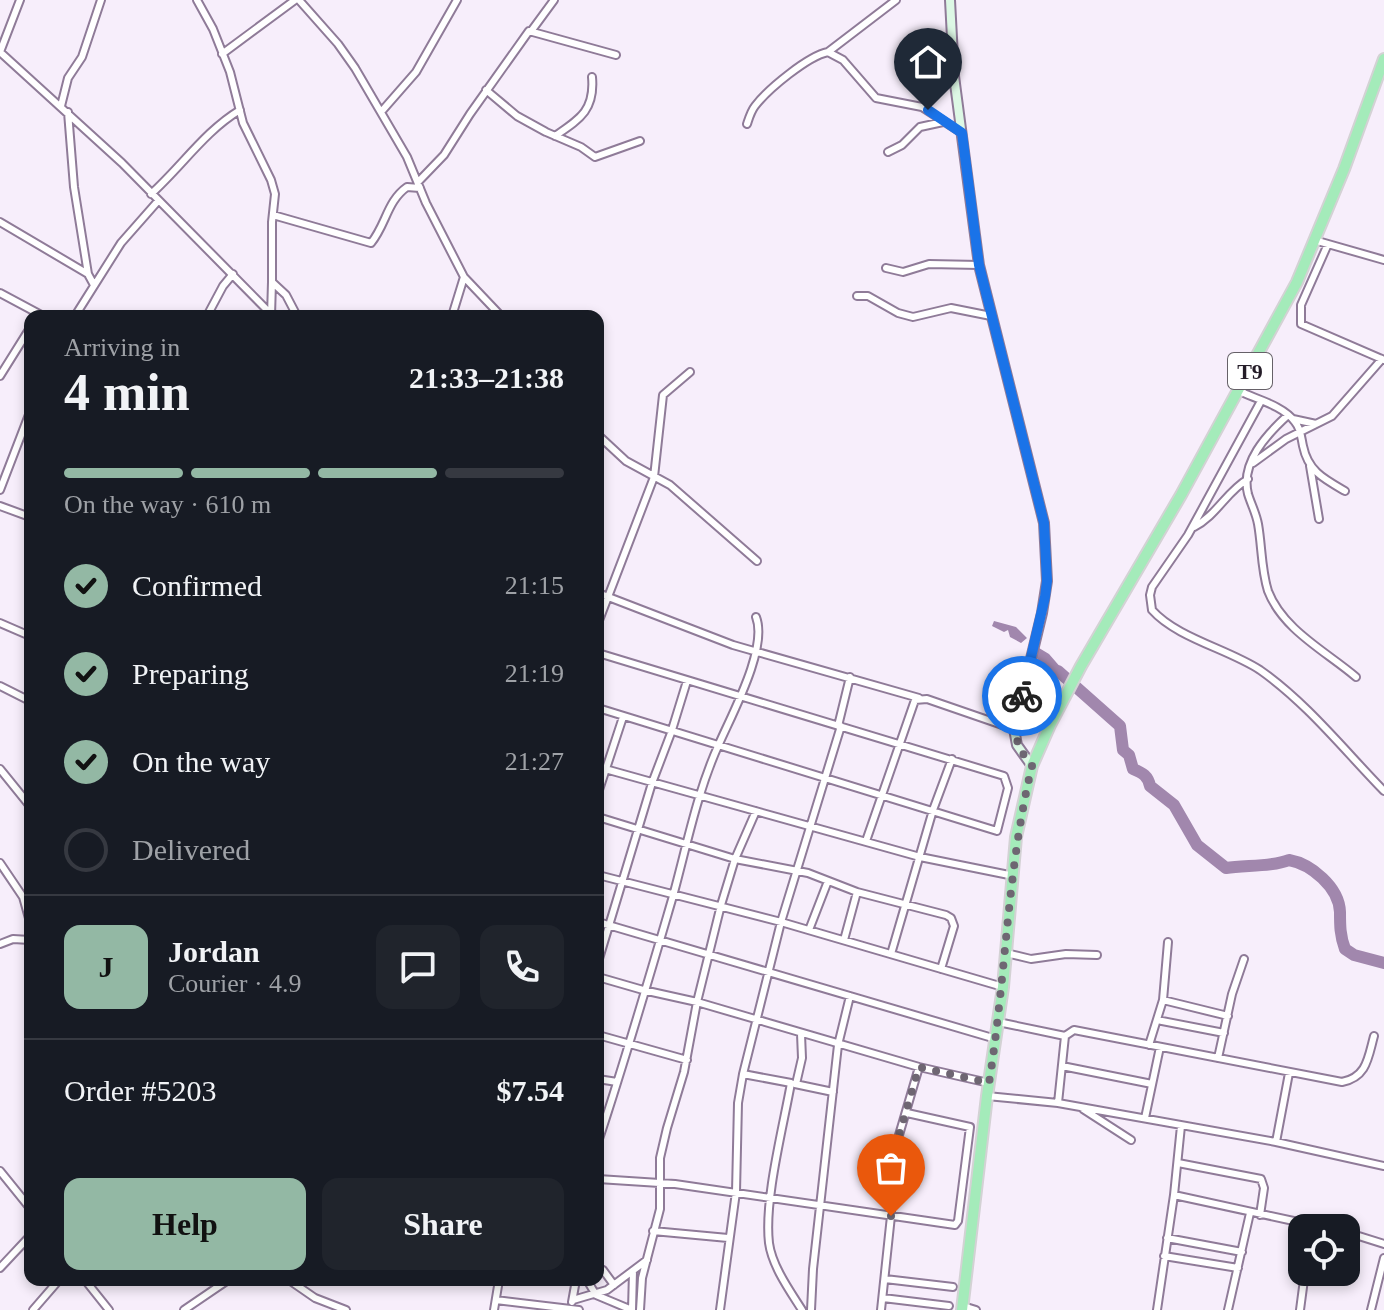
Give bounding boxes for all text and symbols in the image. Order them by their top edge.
pin [894,28,962,110]
icon: home [906,40,950,84]
text: Arriving in [64,333,180,362]
road number: T9 [1228,353,1272,389]
text: 21:33–21:38 [409,361,564,394]
text: 4 min [64,364,190,421]
text: On the way · 610 m [64,490,271,519]
icon: check [64,564,108,608]
text: Confirmed [132,569,262,602]
text: 21:15 [505,571,564,600]
icon: check [64,652,108,696]
courier [982,656,1062,736]
text: Preparing [132,657,249,690]
text: 21:19 [505,659,564,688]
icon: bike [1000,674,1044,718]
icon: check [64,740,108,784]
text: On the way [132,745,270,778]
text: 21:27 [505,747,564,776]
text: Delivered [132,833,250,866]
button: chat [376,925,460,1009]
button: phone [480,925,564,1009]
text: Jordan [168,935,260,968]
text: J [99,950,114,983]
text: Courier · 4.9 [168,969,302,998]
text: Order #5203 [64,1074,216,1107]
text: $7.54 [497,1074,564,1107]
pin [857,1134,925,1216]
icon: bag [869,1146,913,1190]
button: Help [64,1178,306,1270]
button: Share [322,1178,564,1270]
map controls [1288,1214,1360,1286]
button: locate [1288,1214,1360,1286]

